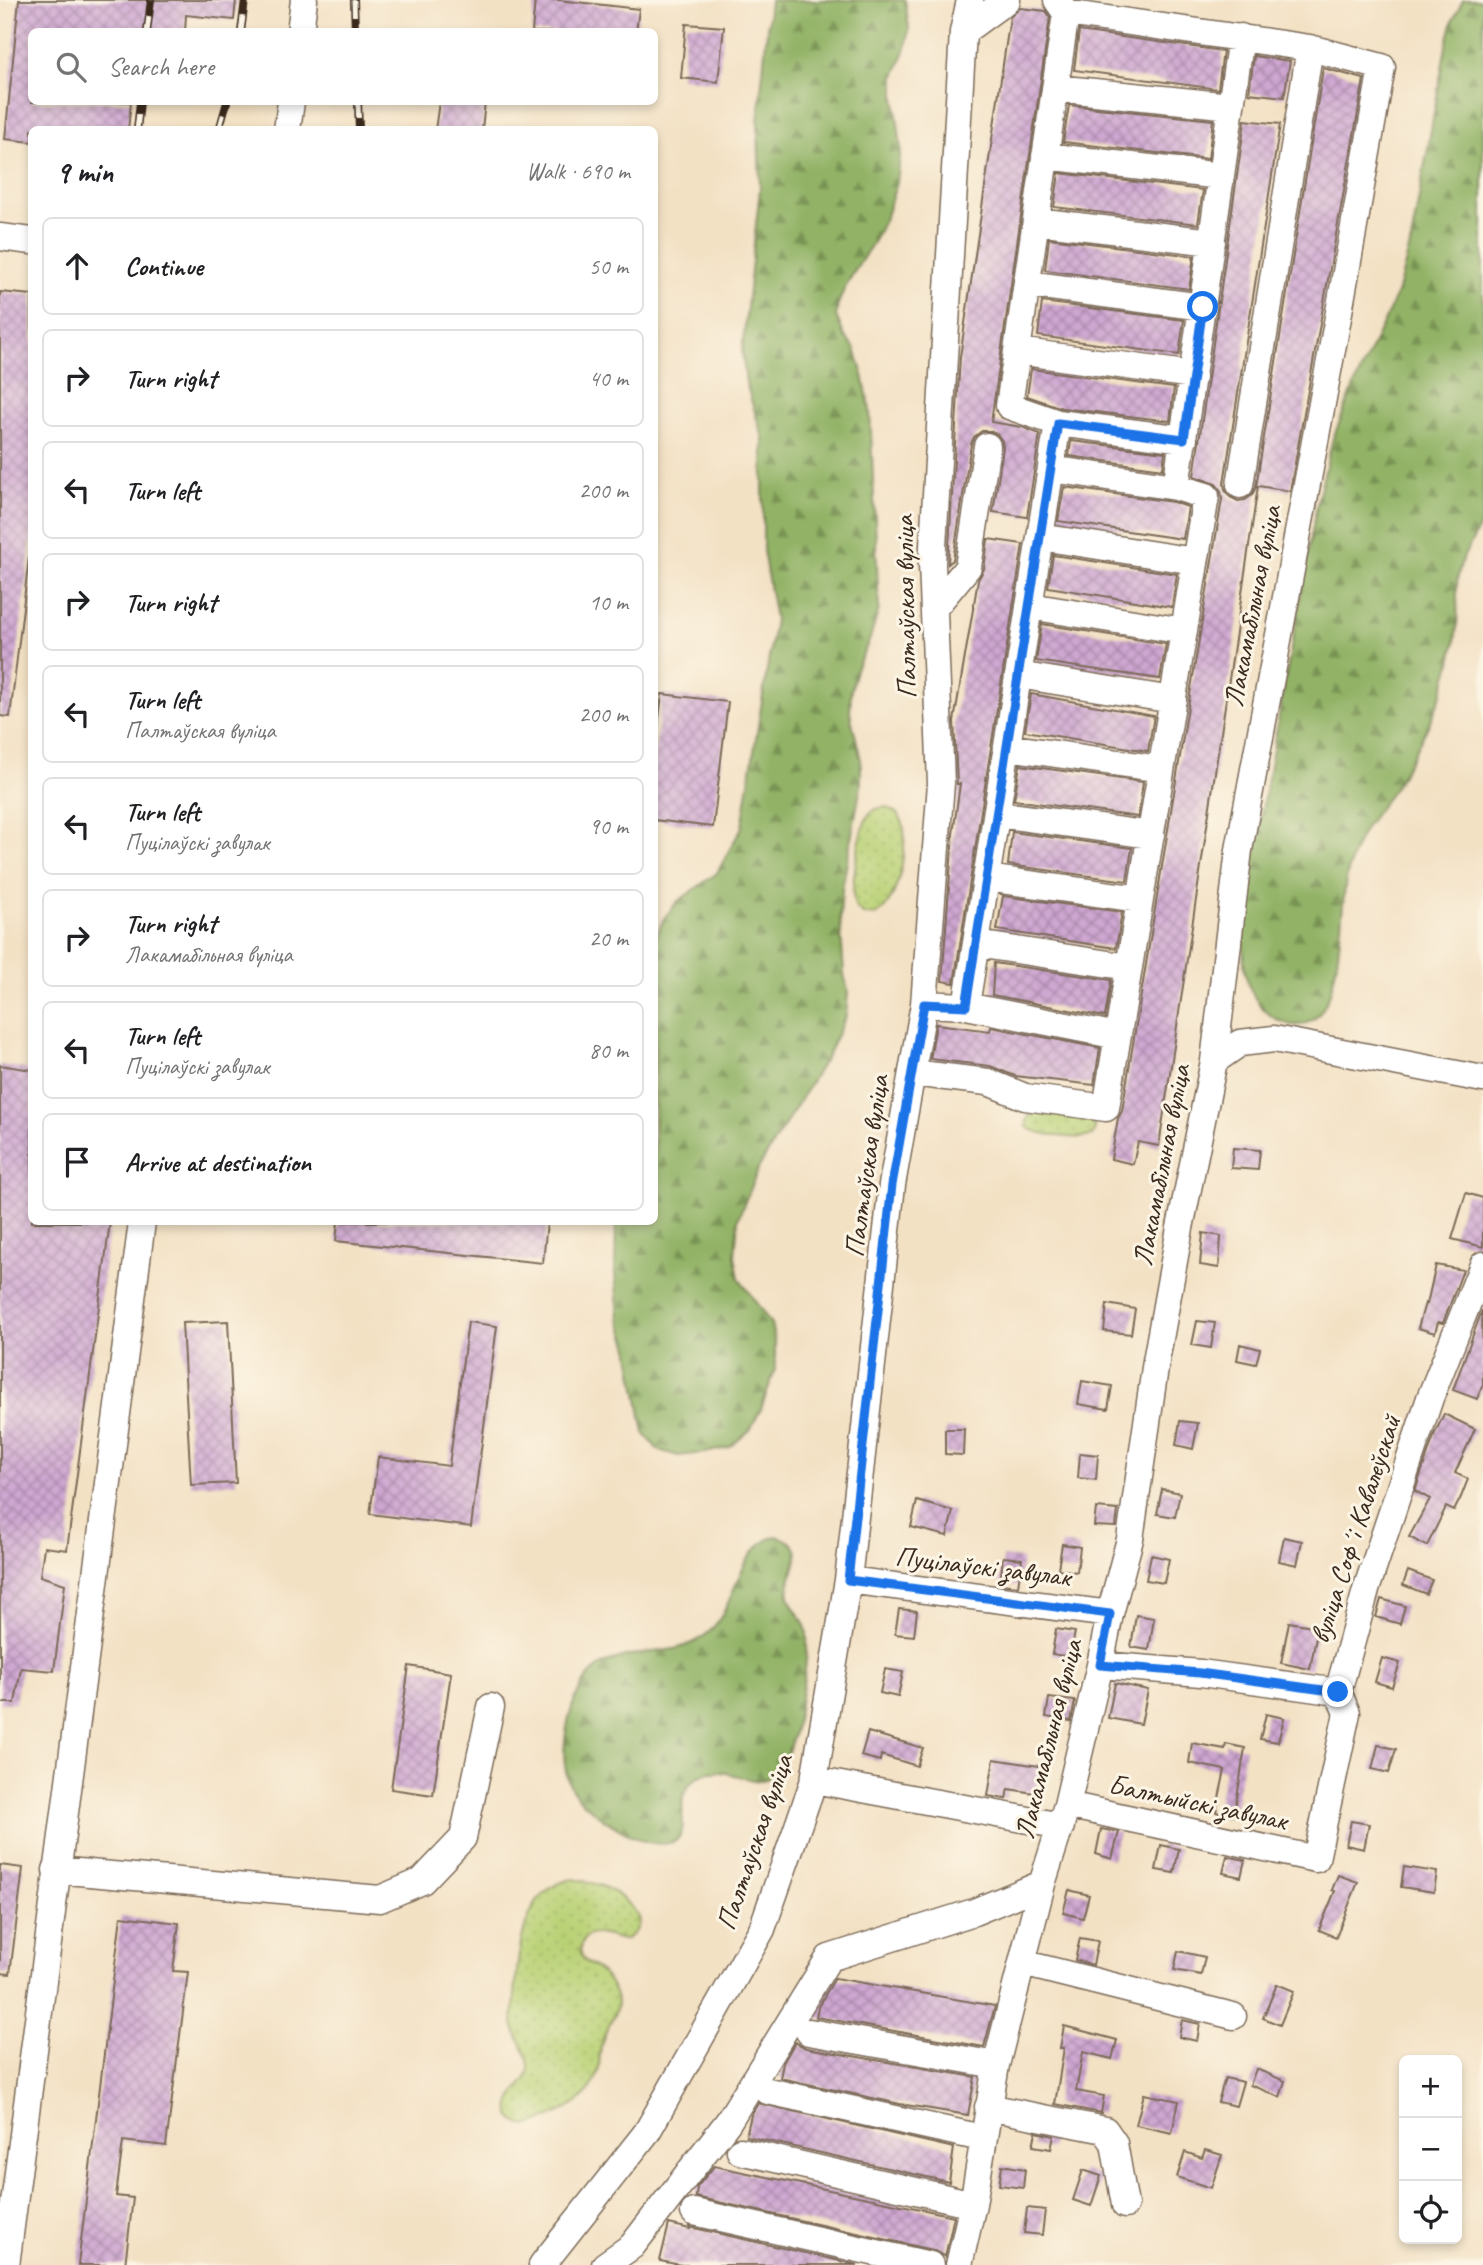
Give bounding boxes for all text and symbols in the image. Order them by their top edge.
search box [28,28,658,105]
icon: search [52,48,90,86]
text: Search here [108,50,214,83]
text: 9 min [56,153,113,191]
text: Walk · 690 m [526,157,630,186]
icon: ahead [58,247,96,285]
text: Continue [125,250,203,283]
text: 50 m [589,252,628,281]
route start [1187,291,1218,322]
icon: right [58,359,96,397]
text: Turn right [125,362,216,395]
text: 40 m [589,364,628,393]
icon: left [58,471,96,509]
text: Turn left [125,474,200,507]
text: 200 m [579,476,628,505]
street label: Лакамабільная вуліца [1215,501,1289,710]
street label: Палтаўская вуліца [886,513,924,699]
icon: right [58,583,96,621]
text: Turn right [125,586,216,619]
text: 10 m [589,588,628,617]
text: Turn left [125,683,200,716]
icon: left [58,695,96,733]
text: 200 m [579,700,628,729]
text: Палтаўская вуліца [125,716,276,745]
text: Turn left [125,795,200,828]
icon: left [58,807,96,845]
text: 90 m [589,812,628,841]
text: Пуцілаўскі завулак [125,828,270,857]
text: Turn right [125,907,216,940]
icon: right [58,919,96,957]
text: 20 m [589,924,628,953]
text: Лакамабільная вуліца [125,940,293,969]
text: Turn left [125,1019,200,1052]
icon: left [58,1031,96,1069]
text: 80 m [589,1036,628,1065]
text: Пуцілаўскі завулак [125,1052,270,1081]
street label: Лакамабільная вуліца [1124,1060,1198,1269]
street label: Палтаўская вуліца [836,1071,896,1259]
icon: arrive [58,1143,96,1181]
text: Arrive at destination [125,1146,311,1179]
street label: вуліца Софʼі Кавалеўскай [1302,1409,1409,1648]
street label: Пуцілаўскі завулак [893,1538,1075,1595]
street label: Лакамабільная вуліца [1006,1634,1090,1842]
route end [1322,1676,1353,1707]
street label: Палтаўская вуліца [708,1748,801,1934]
street label: Балтыйскі завулак [1105,1766,1293,1839]
map controls [1399,2055,1462,2244]
button: + [1399,2055,1462,2118]
button: − [1399,2118,1462,2181]
button: locate [1399,2181,1462,2244]

